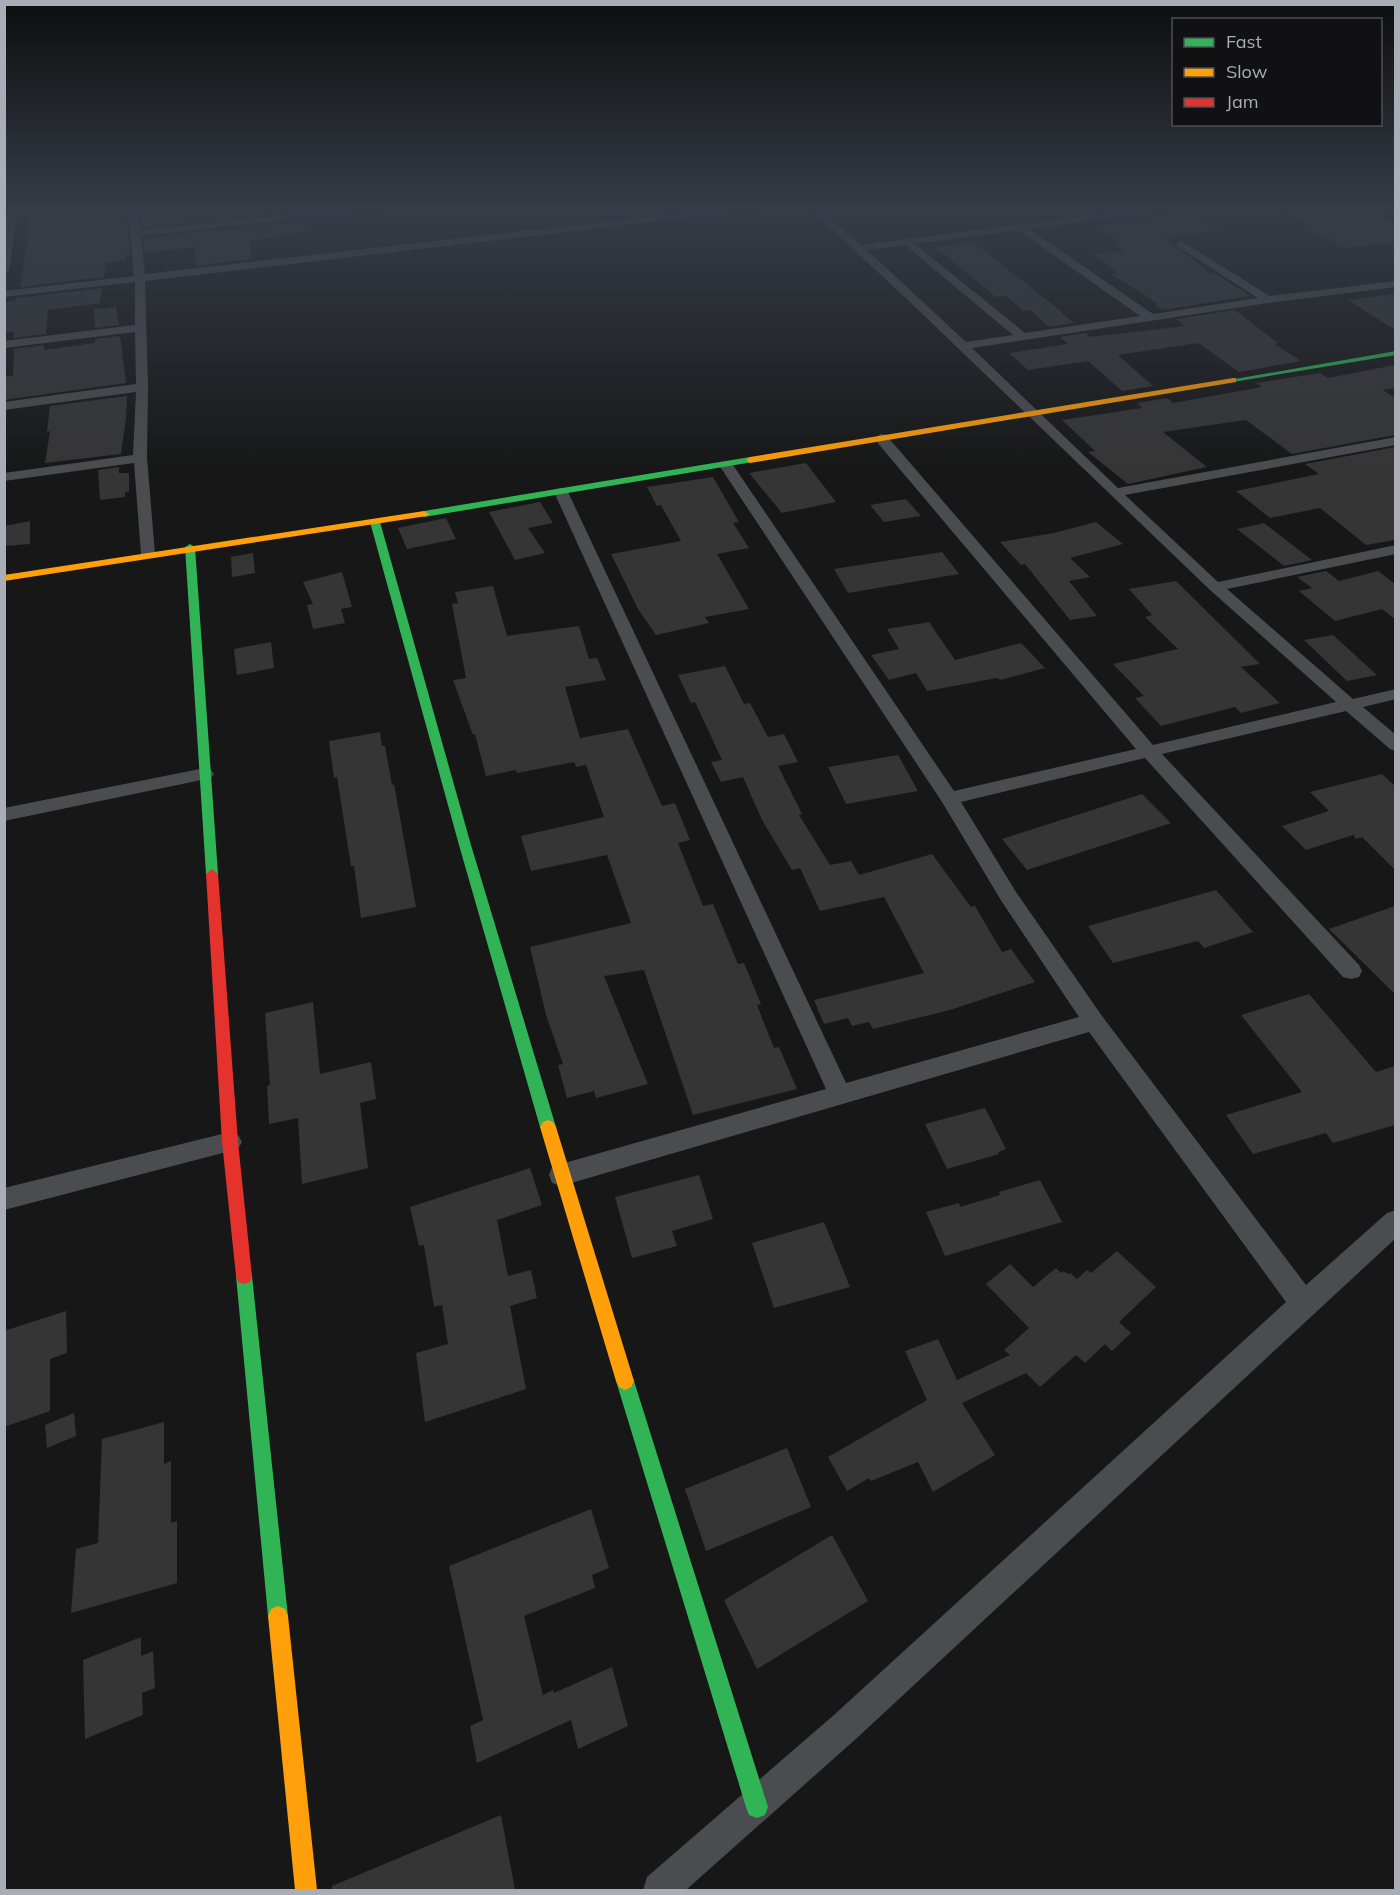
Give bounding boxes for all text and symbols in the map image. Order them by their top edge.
legend [1172,18,1382,126]
text: Fast [1226,30,1262,53]
text: Slow [1226,60,1268,83]
text: Jam [1226,90,1259,113]

